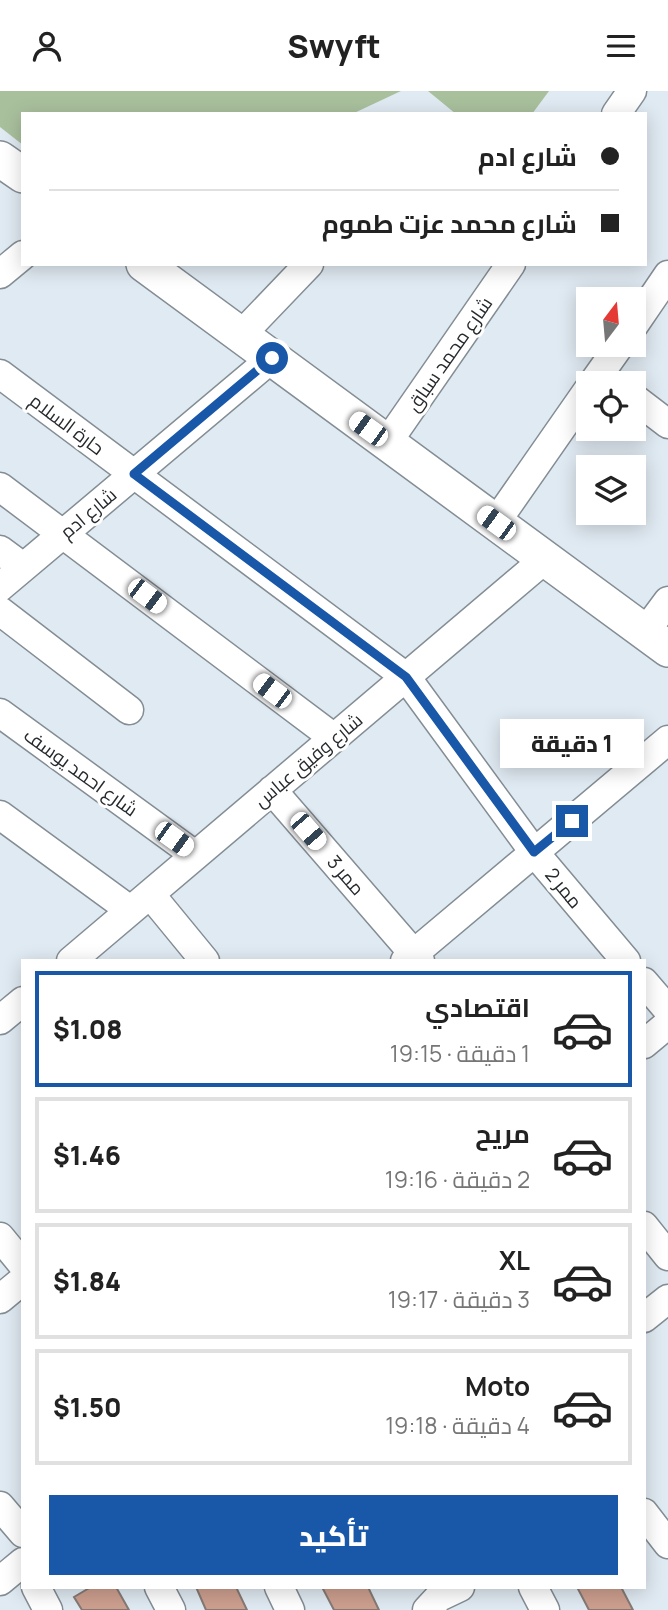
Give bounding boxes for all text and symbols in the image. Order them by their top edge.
text: Swyft [287,24,381,68]
icon: person [28,27,66,65]
icon: menu [602,27,640,65]
text: شارع ادم [478,138,577,174]
text: شارع محمد عزت طموم [322,205,577,241]
north arrow [576,287,646,357]
map controls [576,287,646,525]
street label: شارع محمد سباق [400,292,499,417]
route start [256,342,288,374]
button: locate [576,371,646,441]
street label: حارة السلام [24,387,110,461]
car [345,408,392,450]
button: layers [576,455,646,525]
street label: شارع ادم [54,482,123,545]
car [473,502,520,544]
car [124,575,171,617]
car [249,670,296,712]
street label: شارع وفيق عباس [248,707,368,814]
callout: 1 دقيقة [500,719,644,769]
street label: شارع احمد يوسف [18,722,143,823]
text: 1 دقيقة [531,727,613,759]
route end [556,805,588,837]
car [287,808,330,854]
car [151,818,198,860]
street label: ممر 3 [321,849,371,901]
street label: ممر 2 [539,862,589,914]
text: اقتصادي [425,989,530,1025]
icon: car [551,998,614,1061]
text: $1.08 [53,1011,122,1047]
text: 1 دقيقة · 19:15 [390,1037,530,1069]
text: مريح [475,1115,530,1151]
icon: car [551,1124,614,1187]
text: $1.46 [53,1137,121,1173]
text: 2 دقيقة · 19:16 [385,1163,530,1195]
text: XL [499,1242,530,1278]
icon: car [551,1250,614,1313]
text: $1.84 [53,1263,121,1299]
text: 3 دقيقة · 19:17 [388,1283,530,1315]
text: Moto [465,1368,530,1404]
icon: car [551,1376,614,1439]
text: $1.50 [53,1389,122,1425]
text: 4 دقيقة · 19:18 [385,1409,530,1441]
button: تأكيد [49,1495,618,1575]

